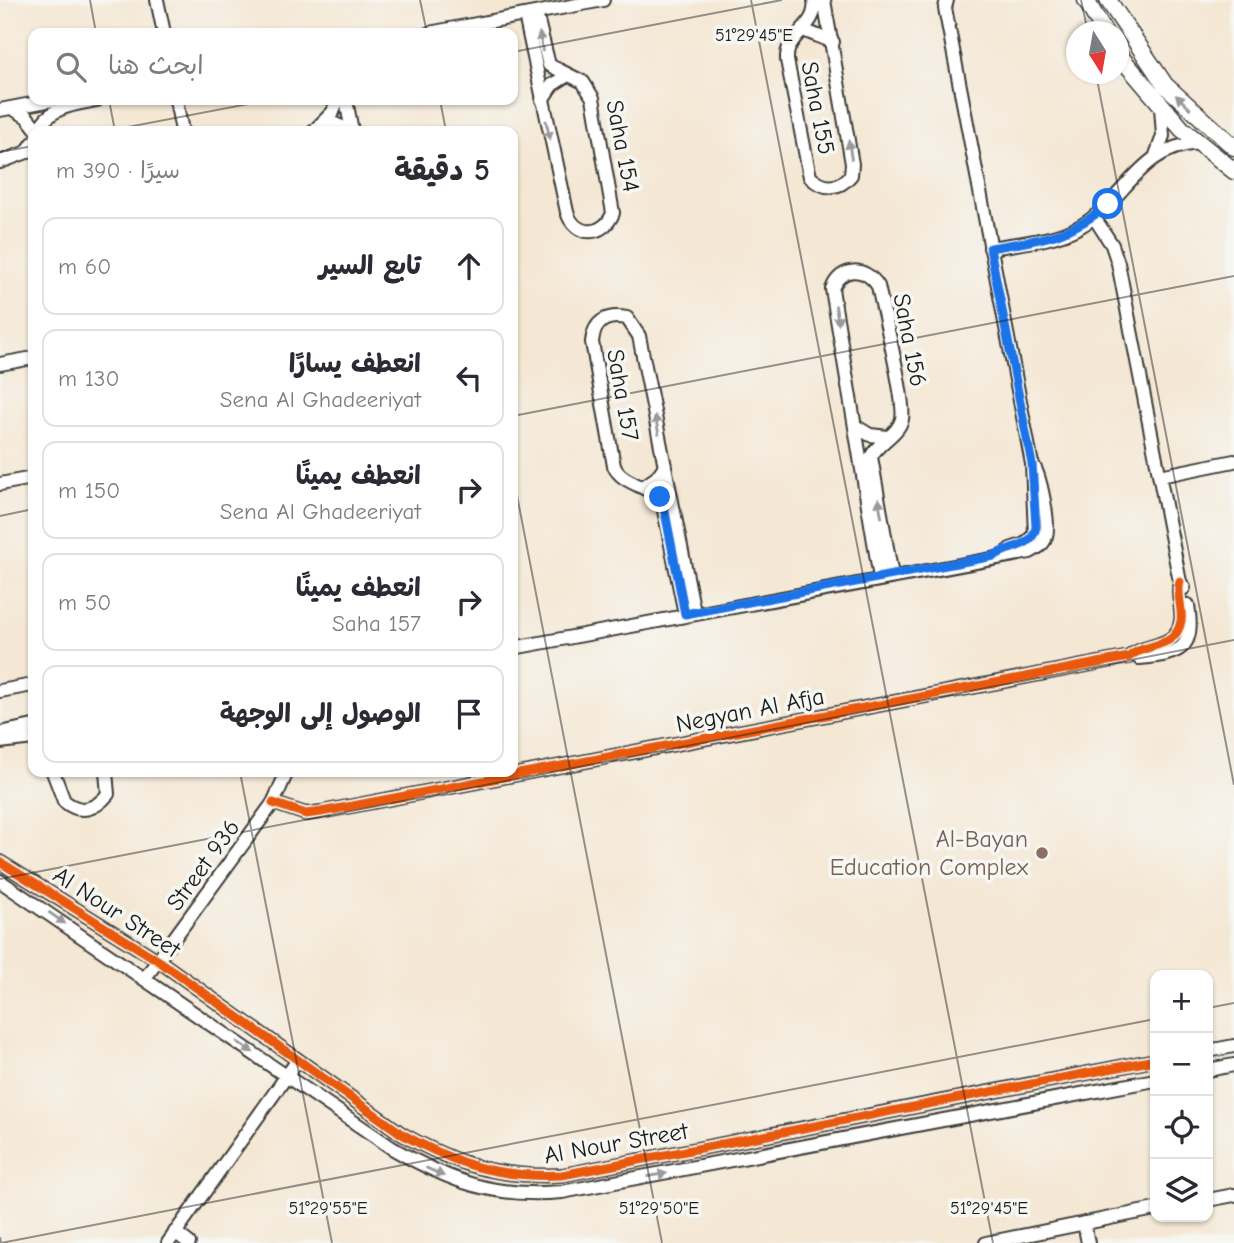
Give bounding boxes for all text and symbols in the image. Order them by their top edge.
north arrow [1066,21,1129,84]
text: 51°29'45"E [715,25,793,46]
search box [28,28,518,105]
one-way arrow [536,31,547,53]
icon: search [52,48,90,86]
text: ابحث هنا [108,51,204,81]
street label: Saha 155 [795,59,841,157]
one-way arrow [1174,93,1191,110]
street label: Saha 154 [600,98,646,194]
one-way arrow [543,119,554,141]
one-way arrow [844,139,855,161]
text: 5 دقيقة [394,153,490,188]
text: سيرًا · 390 m [56,157,180,184]
route start [1092,188,1123,219]
icon: ahead [450,247,488,285]
text: تابع السير [319,251,421,281]
text: 60 m [58,253,111,280]
street label: Saha 156 [887,291,933,389]
one-way arrow [832,304,843,326]
street label: Saha 157 [601,347,645,443]
text: انعطف يسارًا [289,349,421,379]
icon: left [450,359,488,397]
text: 130 m [58,365,119,392]
text: Sena Al Ghadeeriyat [220,386,421,413]
one-way arrow [651,414,662,436]
text: انعطف يمينًا [296,461,421,491]
icon: right [450,471,488,509]
text: 150 m [58,477,120,504]
route end [644,481,675,512]
one-way arrow [874,497,885,519]
text: Sena Al Ghadeeriyat [220,498,421,525]
text: انعطف يمينًا [296,573,421,603]
icon: right [450,583,488,621]
text: 50 m [58,589,111,616]
text: Saha 157 [332,610,421,637]
street label: Negyan Al Afja [673,682,827,738]
icon: arrive [450,695,488,733]
text: الوصول إلى الوجهة [220,699,421,729]
street label: Street 936 [161,814,245,916]
place label: Al-Bayan Education Complex [830,825,1029,881]
marker: Al-Bayan Education Complex [1034,845,1050,861]
street label: Al Nour Street [48,861,187,964]
one-way arrow [48,911,66,925]
map controls [1150,970,1213,1222]
button: + [1150,970,1213,1033]
button: − [1150,1033,1213,1096]
one-way arrow [236,1040,254,1054]
button: locate [1150,1096,1213,1159]
street label: Al Nour Street [542,1116,691,1169]
button: layers [1150,1159,1213,1222]
one-way arrow [425,1166,445,1178]
one-way arrow [646,1169,668,1180]
text: 51°29'55"E [288,1198,368,1219]
text: 51°29'50"E [619,1198,699,1219]
text: 51°29'45"E [950,1198,1028,1219]

